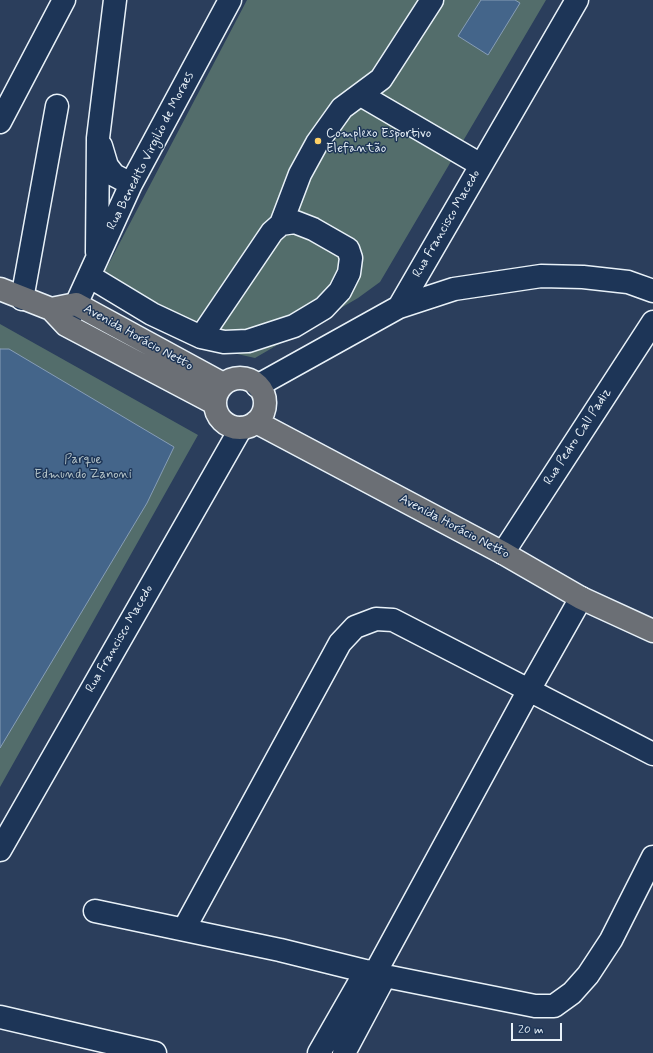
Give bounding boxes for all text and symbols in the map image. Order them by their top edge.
street label: Rua Benedito Virgilio de Moraes [104,69,198,233]
place label: Complexo Esportivo Elefantão [326,126,431,157]
marker: Complexo Esportivo Elefantão [313,136,323,146]
street label: Rua Francisco Macedo [410,167,484,281]
street label: Avenida Horácio Netto [81,301,195,375]
street label: Rua Pedro Call Padiz [541,386,615,488]
park label: Parque Edmundo Zanoni [34,452,132,483]
street label: Avenida Horácio Netto [396,491,512,563]
street label: Rua Francisco Macedo [83,582,157,696]
scale bar [513,1015,564,1041]
text: 20 m [518,1022,544,1038]

